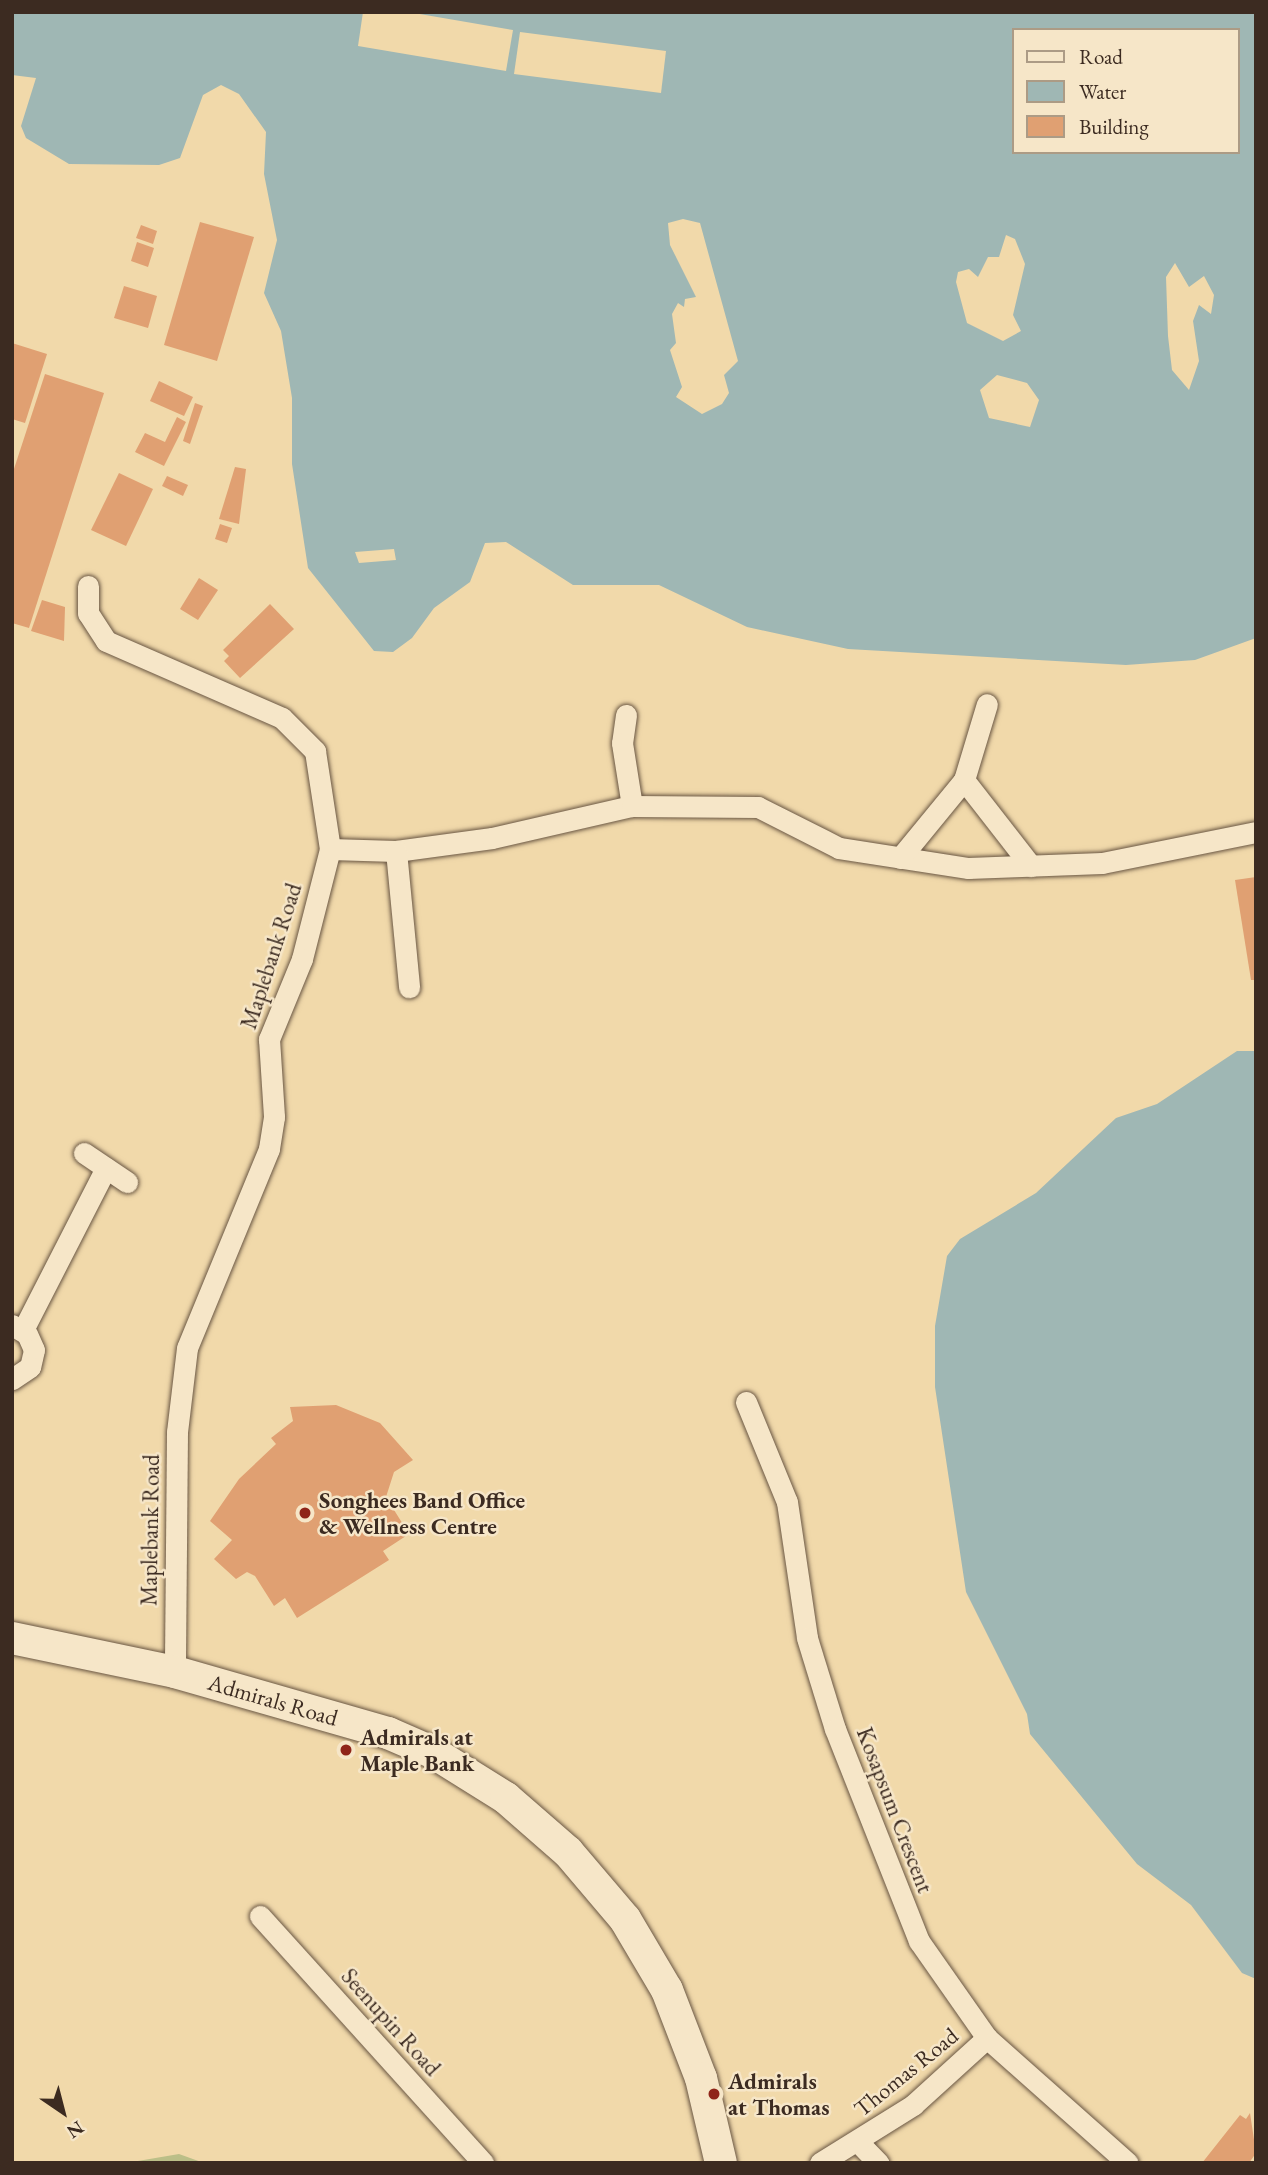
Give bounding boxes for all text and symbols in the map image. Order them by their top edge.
legend [1012,28,1240,154]
text: Road [1079,43,1123,70]
text: Water [1079,78,1126,105]
text: Building [1079,113,1149,140]
street label: Maplebank Road [234,880,308,1032]
street label: Maplebank Road [135,1454,165,1606]
place label: Songhees Band Office & Wellness Centre [319,1486,525,1540]
marker: Songhees Band Office & Wellness Centre [297,1505,313,1521]
street label: Admirals Road [205,1668,341,1732]
place label: Admirals at Maple Bank [360,1723,474,1777]
street label: Kosapsum Crescent [851,1723,939,1897]
marker: Admirals at Maple Bank [338,1742,354,1758]
street label: Seenupin Road [336,1963,446,2081]
street label: Thomas Road [848,2022,964,2122]
place label: Admirals at Thomas [728,2067,829,2121]
north arrow [28,2077,98,2147]
marker: Admirals at Thomas [706,2086,722,2102]
text: N [62,2115,89,2144]

